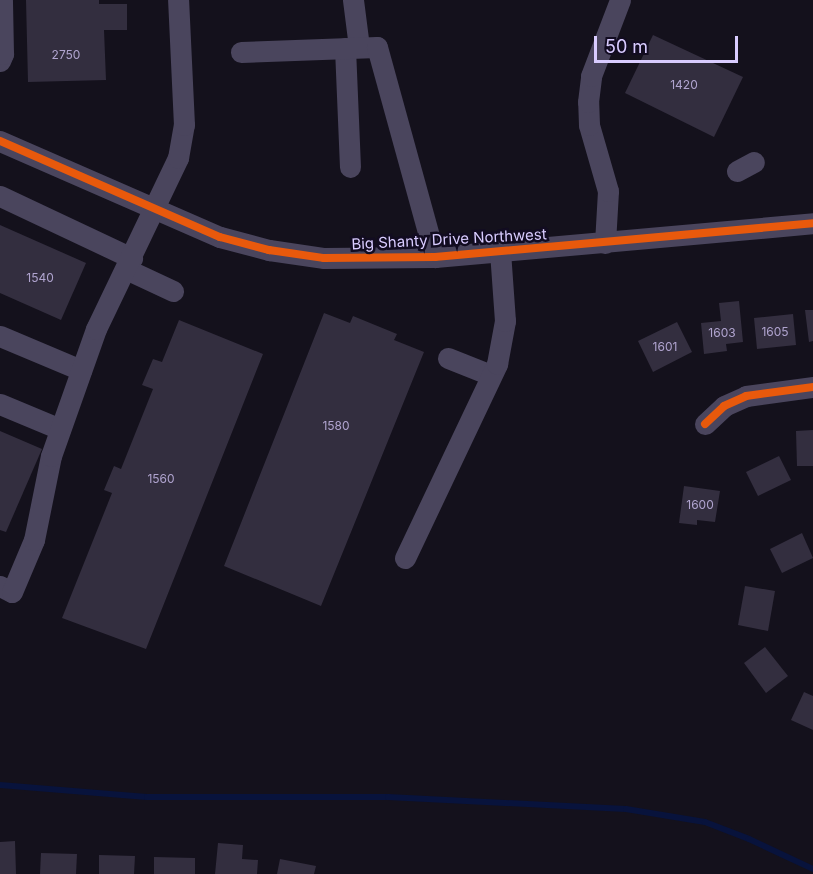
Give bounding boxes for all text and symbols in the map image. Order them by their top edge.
scale bar [597,24,741,62]
text: 50 m [605,36,648,57]
house number: 2750 [52,48,80,62]
house number: 1420 [670,78,698,92]
street label: Big Shanty Drive Northwest [351,225,547,253]
house number: 1540 [26,271,54,285]
house number: 1605 [761,325,789,339]
house number: 1603 [708,326,736,340]
house number: 1601 [653,340,677,354]
house number: 1580 [322,419,350,433]
house number: 1560 [147,472,175,486]
house number: 1600 [686,498,714,512]

